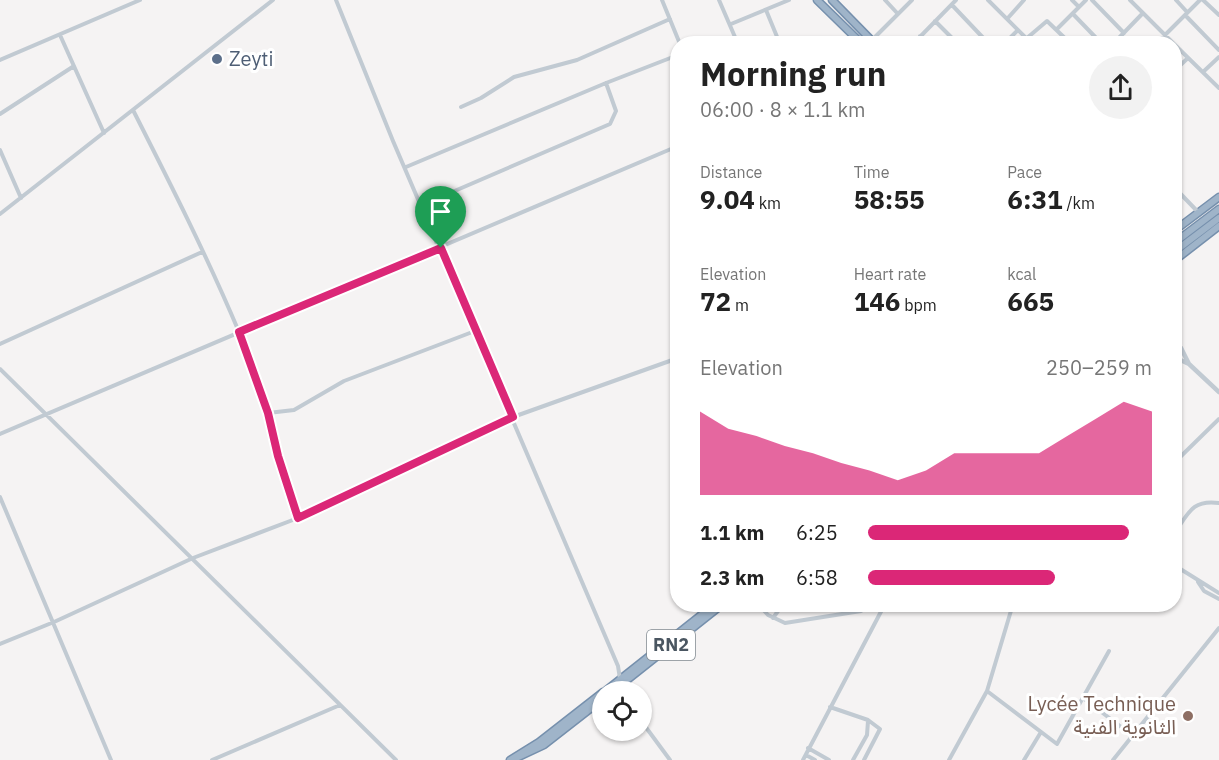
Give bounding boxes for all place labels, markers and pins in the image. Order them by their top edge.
place label: Zeyti [229,45,273,72]
marker: Zeyti [210,52,224,66]
pin [415,186,466,248]
place label: Lycée Technique الثانوية الفنية [1027,690,1176,740]
marker: Lycée Technique الثانوية الفنية [1181,709,1195,723]

